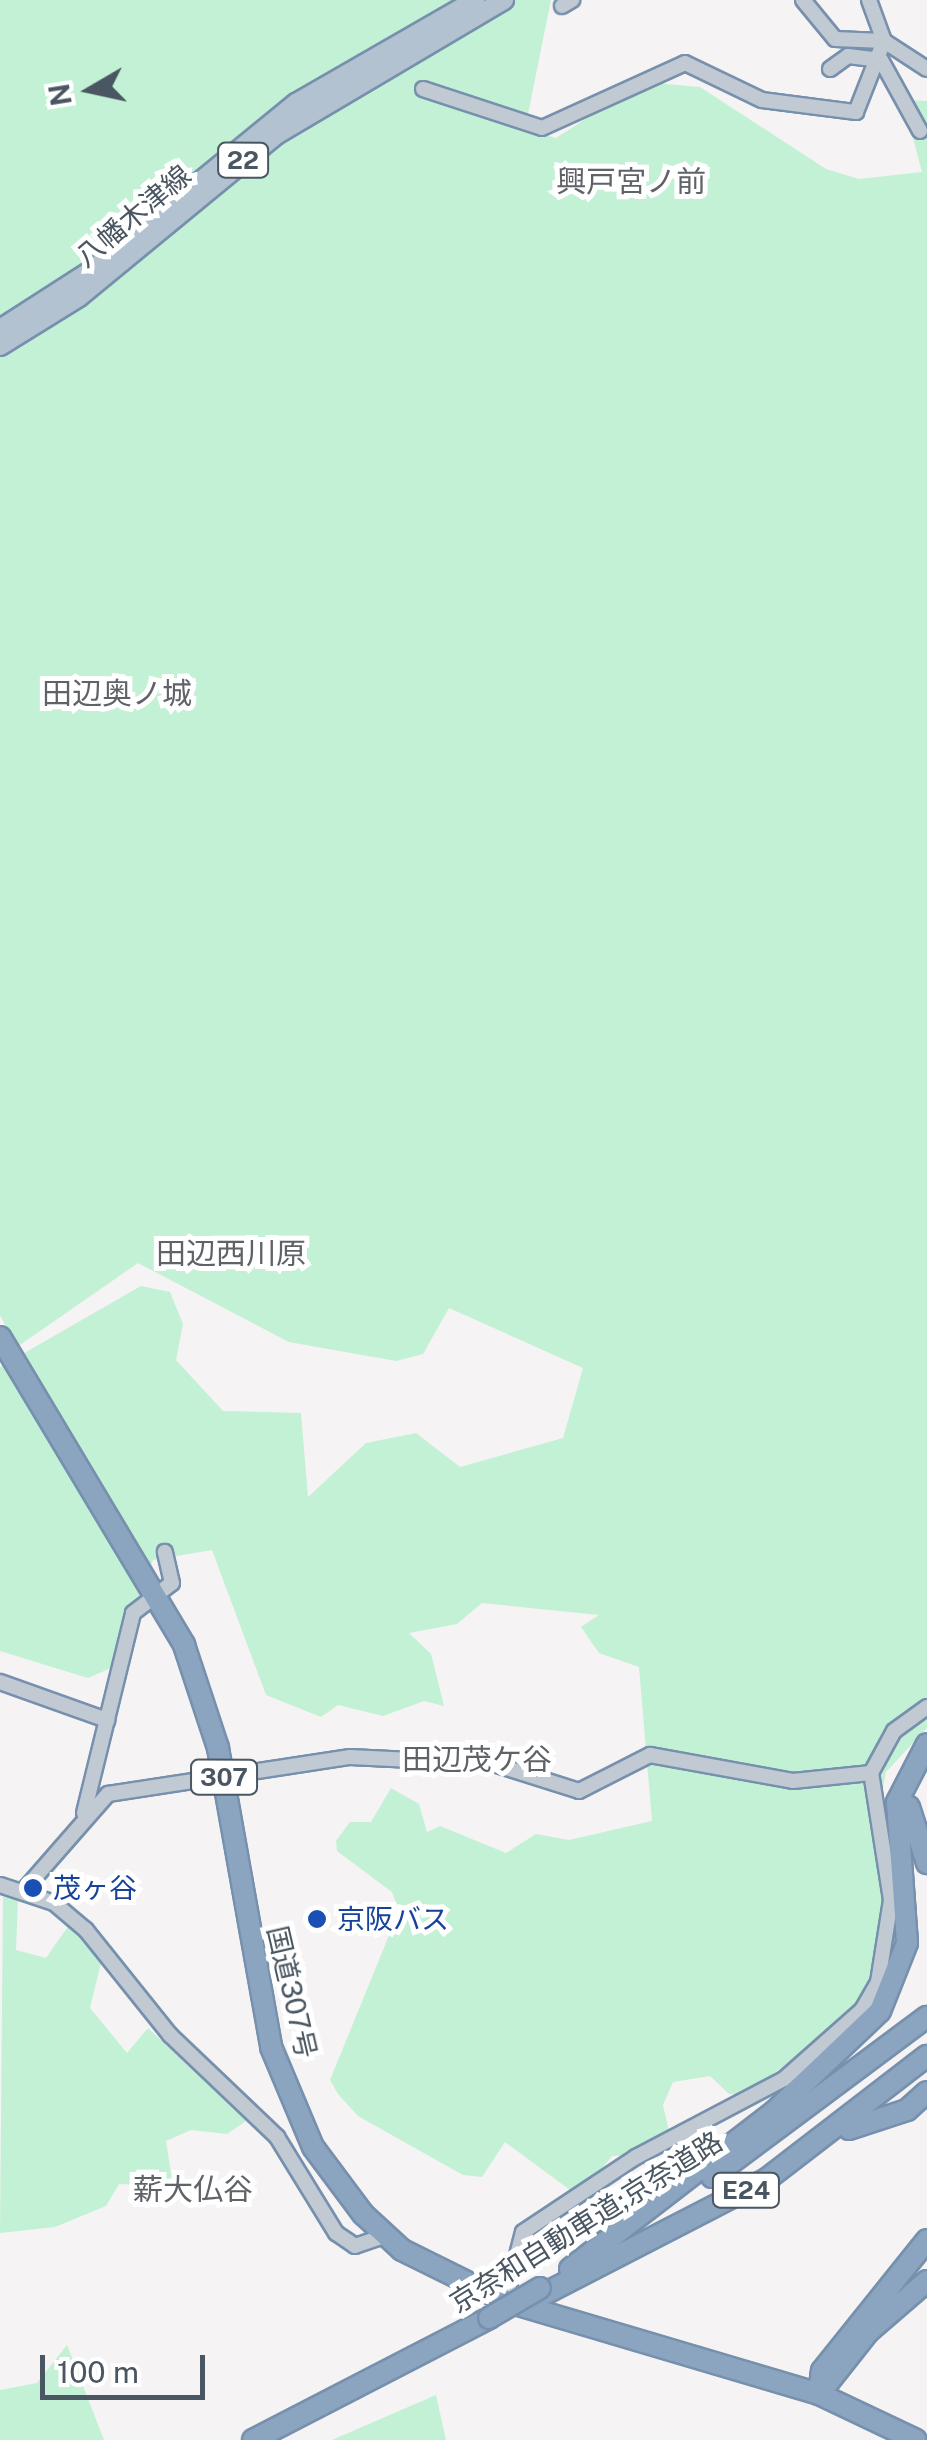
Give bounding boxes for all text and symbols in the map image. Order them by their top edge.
north arrow [40,40,140,140]
text: N [42,81,78,108]
road number: 22 [216,140,270,180]
street label: 八幡木津線 [69,158,197,274]
district label: 興戸宮ノ前 [556,163,706,199]
district label: 田辺奥ノ城 [42,675,192,711]
district label: 田辺西川原 [156,1235,306,1271]
district label: 田辺茂ケ谷 [402,1741,552,1777]
road number: 307 [189,1757,259,1797]
place label: 茂ヶ谷 [53,1871,137,1905]
marker: 茂ヶ谷 [22,1877,44,1899]
place label: 京阪バス [337,1902,449,1936]
marker: 京阪バス [306,1908,328,1930]
street label: 国道307号 [260,1923,324,2061]
street label: 京奈和自動車道;京奈道路 [444,2124,728,2320]
road number: E24 [711,2170,781,2210]
district label: 薪大仏谷 [133,2171,253,2207]
scale bar [45,2335,210,2397]
text: 100 m [57,2354,139,2390]

